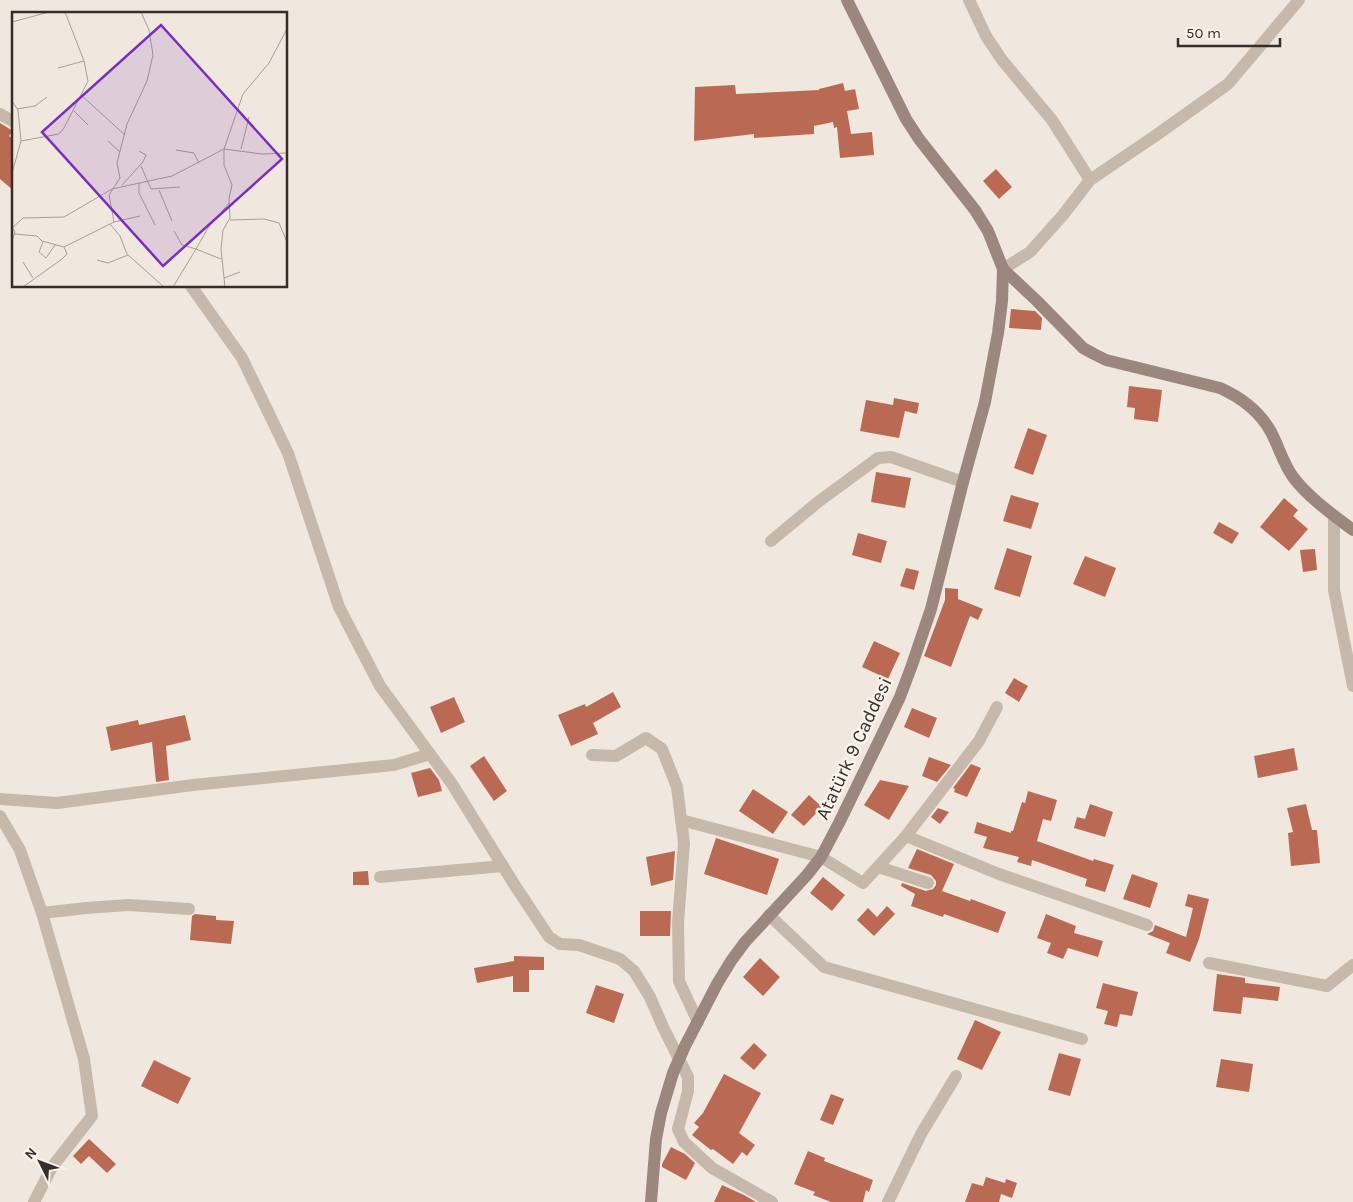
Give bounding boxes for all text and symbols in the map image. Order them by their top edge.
inset map [12,12,288,288]
scale bar [1178,15,1280,47]
text: 50 m [1186,24,1221,42]
street label: Atatürk 9 Caddesi [811,674,897,823]
north arrow [15,1137,65,1187]
text: N [21,1144,40,1163]

